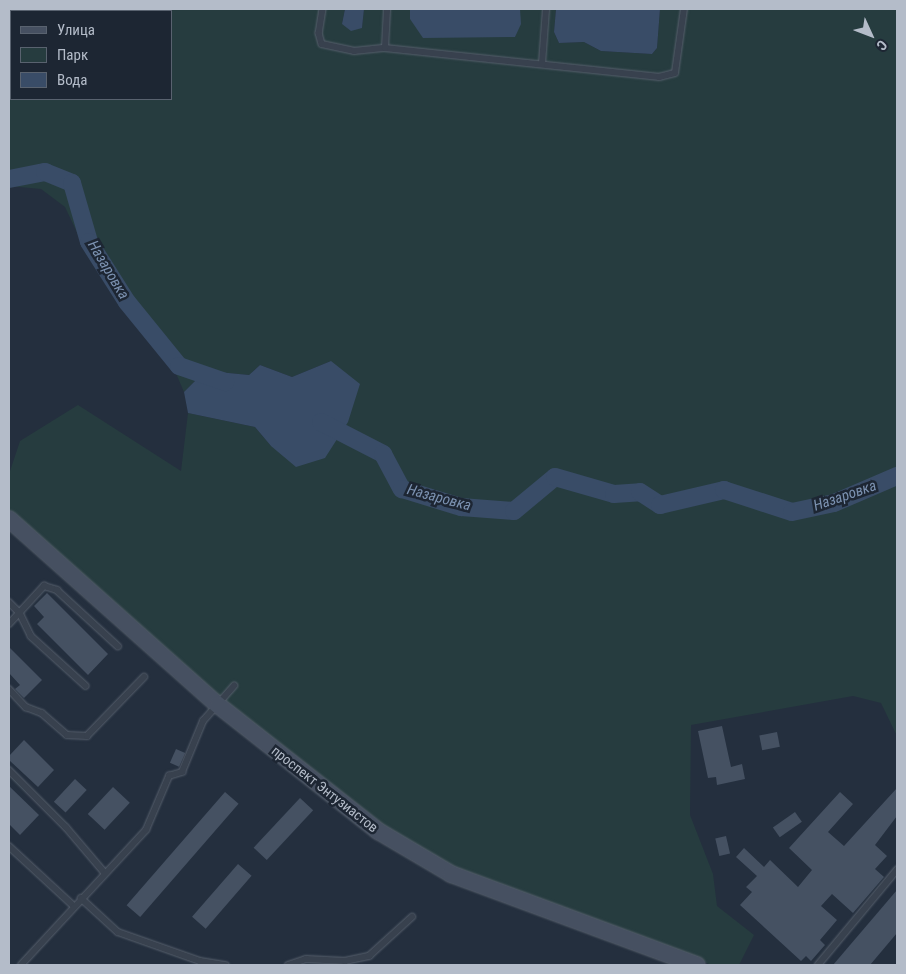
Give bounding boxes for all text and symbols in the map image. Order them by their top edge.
legend [10,10,172,100]
north arrow [846,10,896,60]
text: Улица [57,21,95,39]
text: С [873,37,891,54]
text: Парк [57,46,88,64]
text: Вода [57,71,87,89]
water label: Назаровка [83,237,133,303]
water label: Назаровка [811,477,879,515]
water label: Назаровка [405,481,473,515]
street label: проспект Энтузиастов [268,742,382,836]

